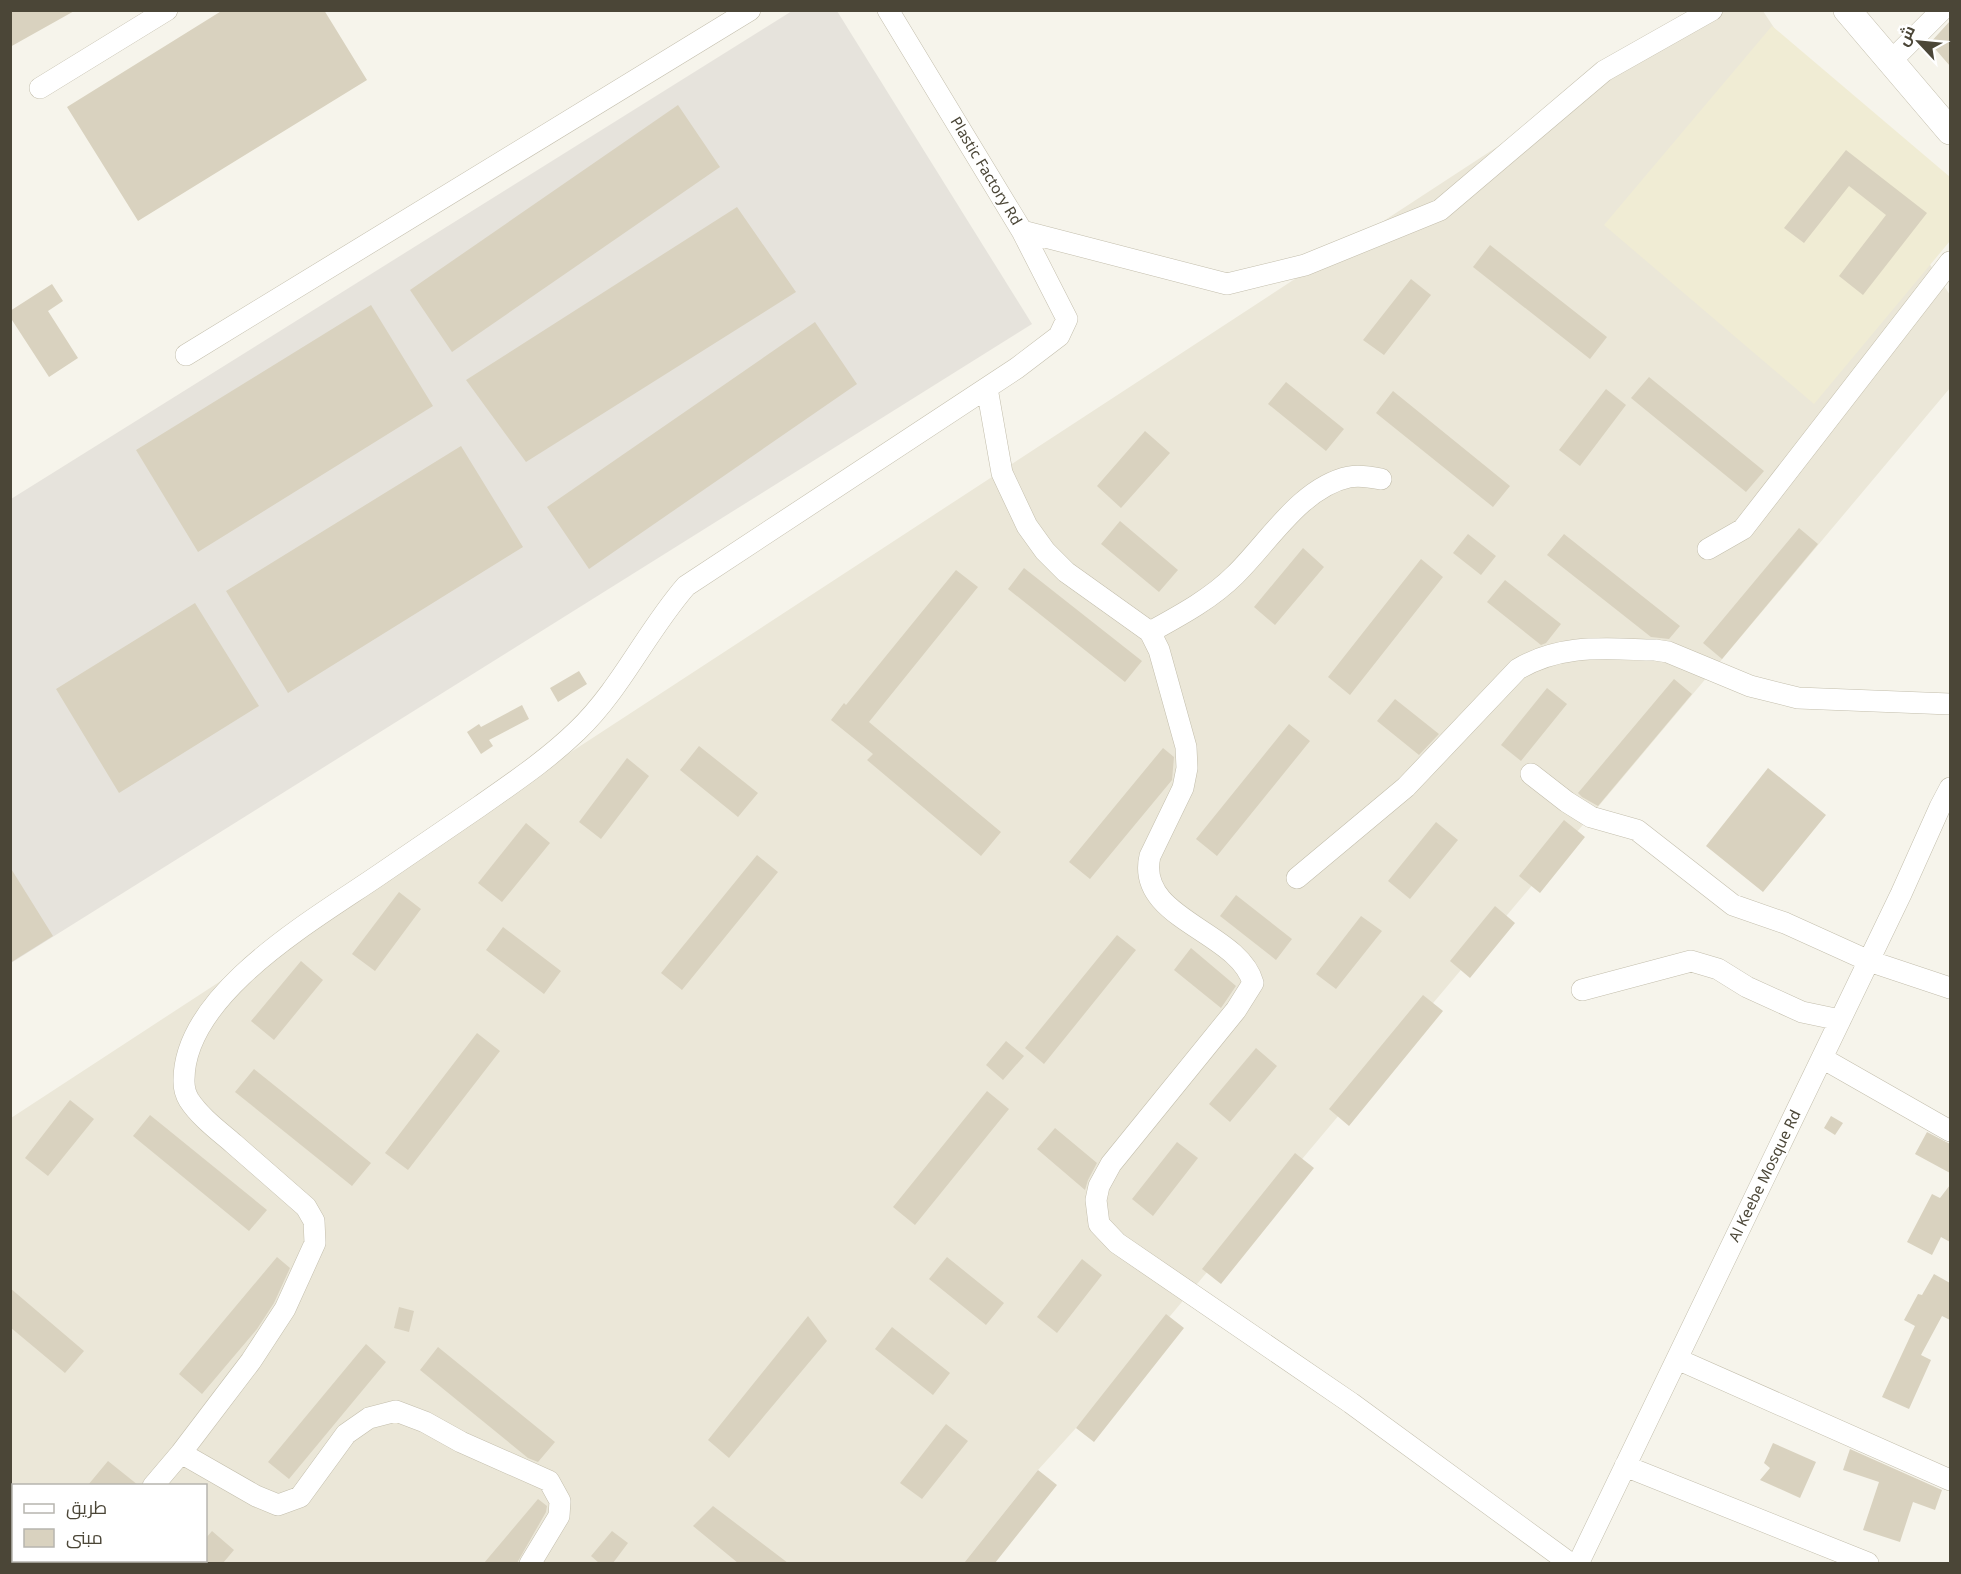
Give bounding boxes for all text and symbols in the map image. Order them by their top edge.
north arrow [1889,12,1949,72]
text: ش [1891,21,1920,49]
street label: Plastic Factory Rd [947,113,1027,228]
street label: Al Keebe Mosque Rd [1723,1106,1805,1245]
legend [12,1484,207,1562]
text: طريق [66,1495,107,1520]
text: مبنى [66,1525,103,1549]

